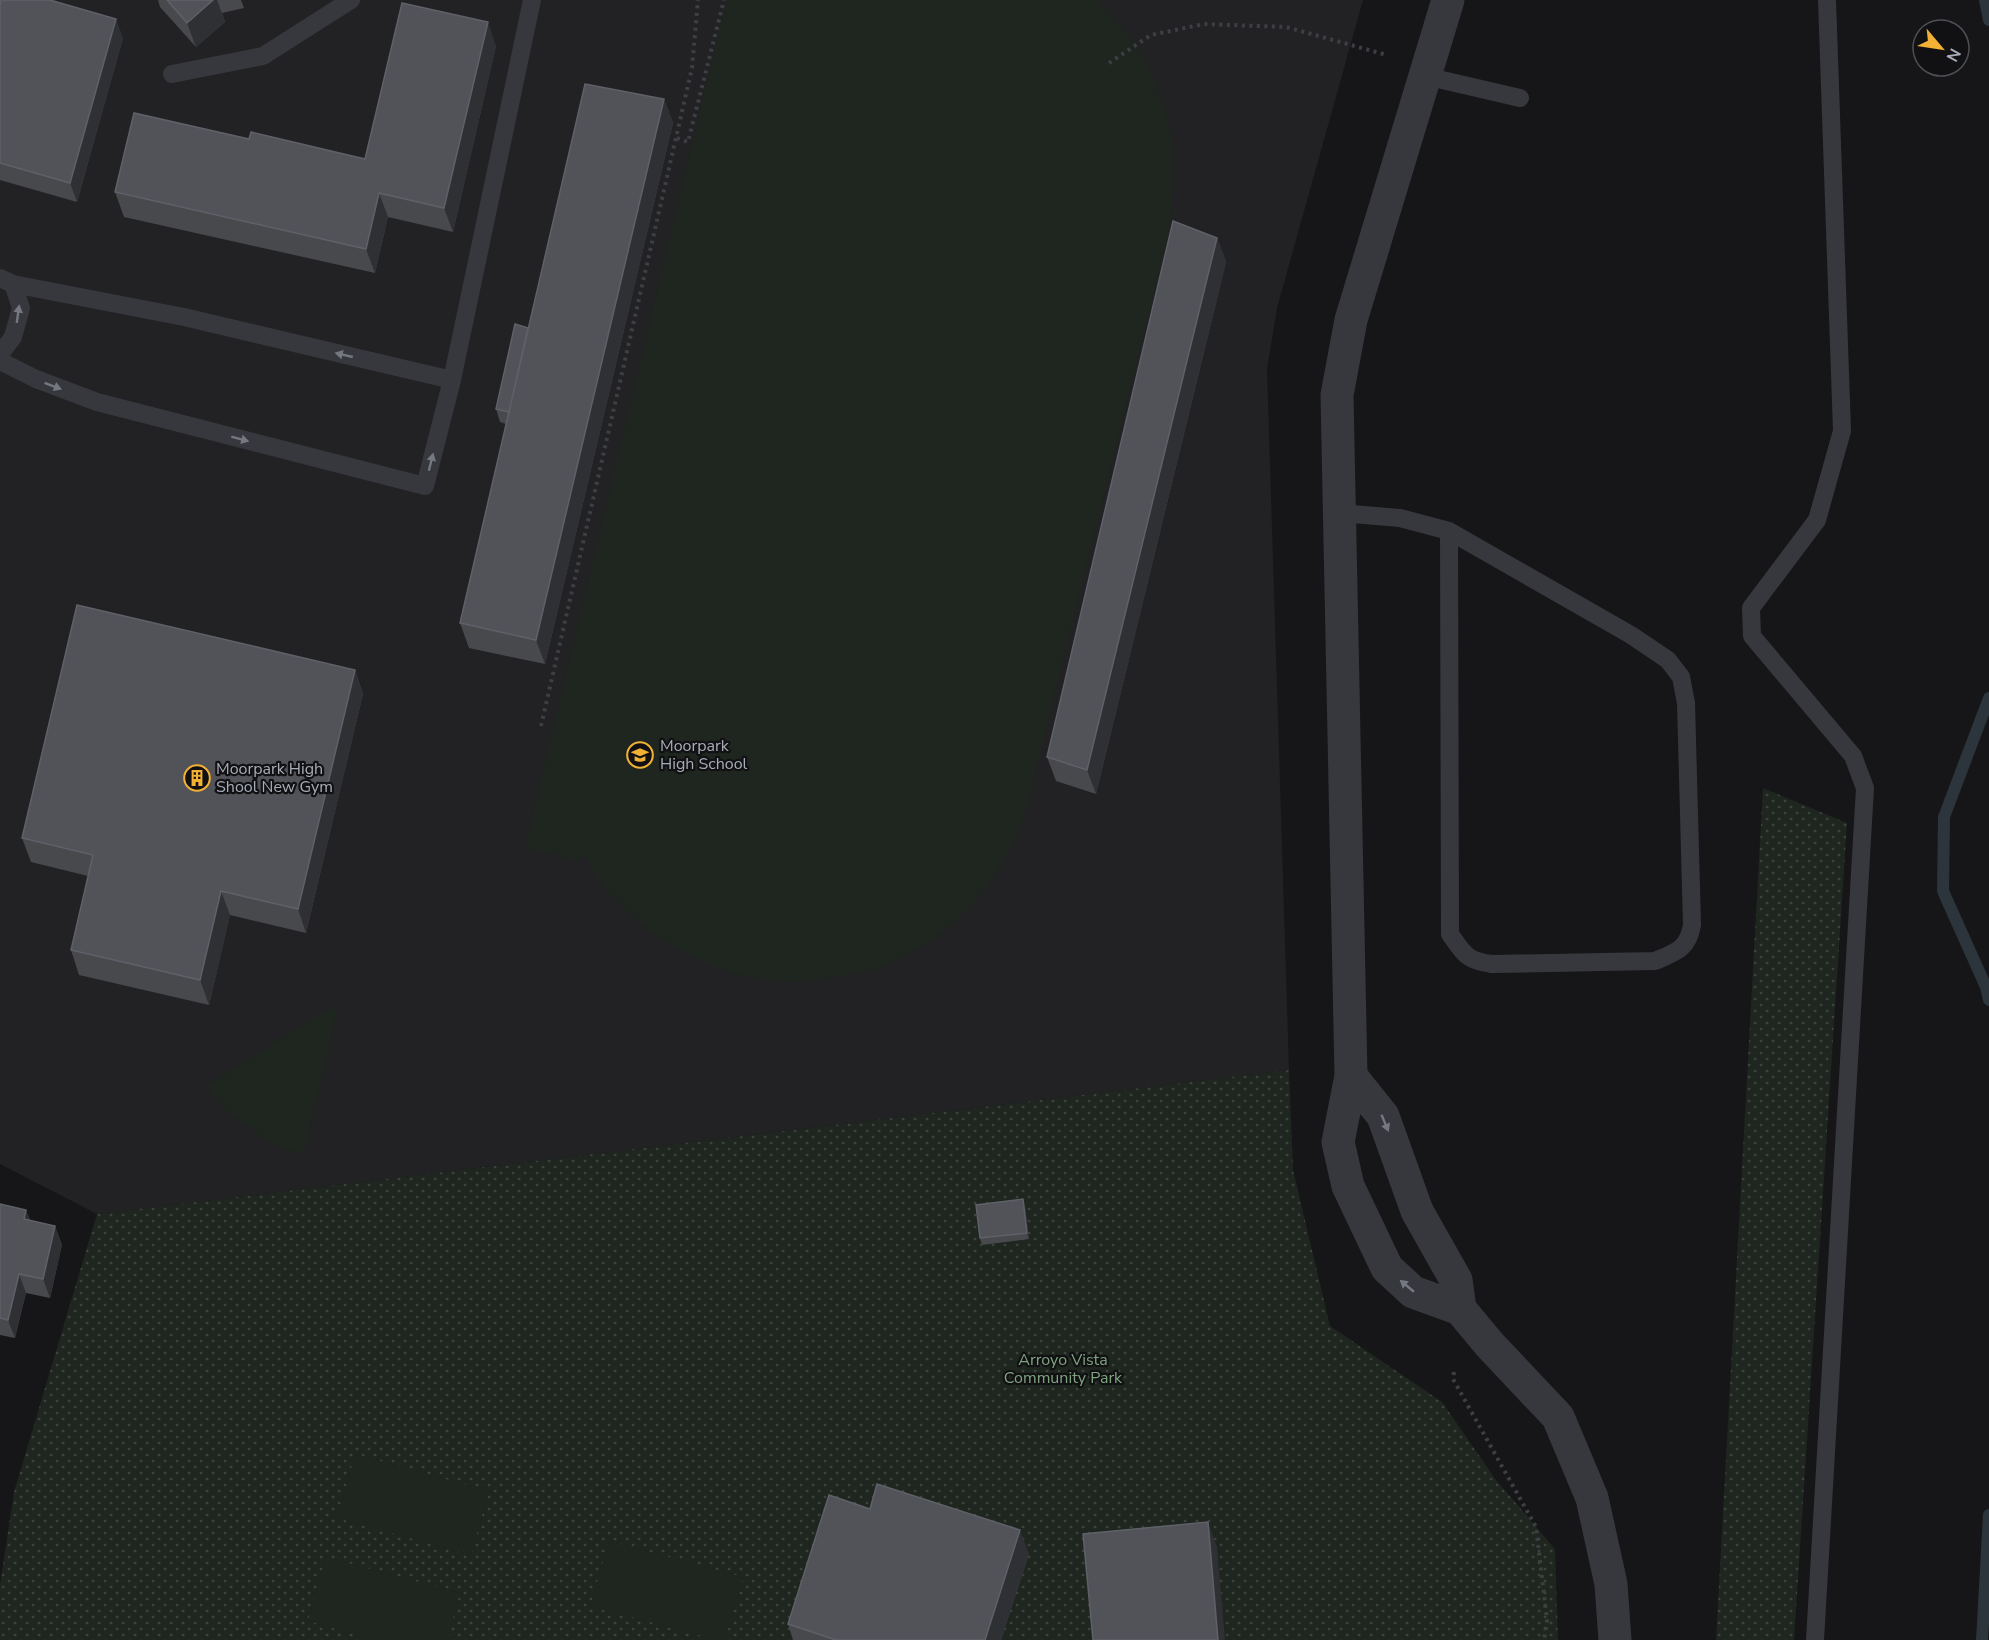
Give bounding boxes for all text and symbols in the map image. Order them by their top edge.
north arrow [1911,18,1971,78]
text: N [1941,44,1966,65]
one-way arrow [13,304,23,323]
one-way arrow [334,349,353,359]
one-way arrow [44,381,62,391]
one-way arrow [231,435,249,445]
one-way arrow [427,453,436,471]
place label: Moorpark High School [660,735,748,775]
school or university icon: Moorpark High School [625,740,655,770]
place label: Moorpark High Shool New Gym [216,758,333,798]
building icon: Moorpark High Shool New Gym [182,763,212,793]
one-way arrow [1380,1114,1390,1132]
one-way arrow [1400,1280,1415,1293]
park label: Arroyo Vista Community Park [1004,1349,1123,1389]

